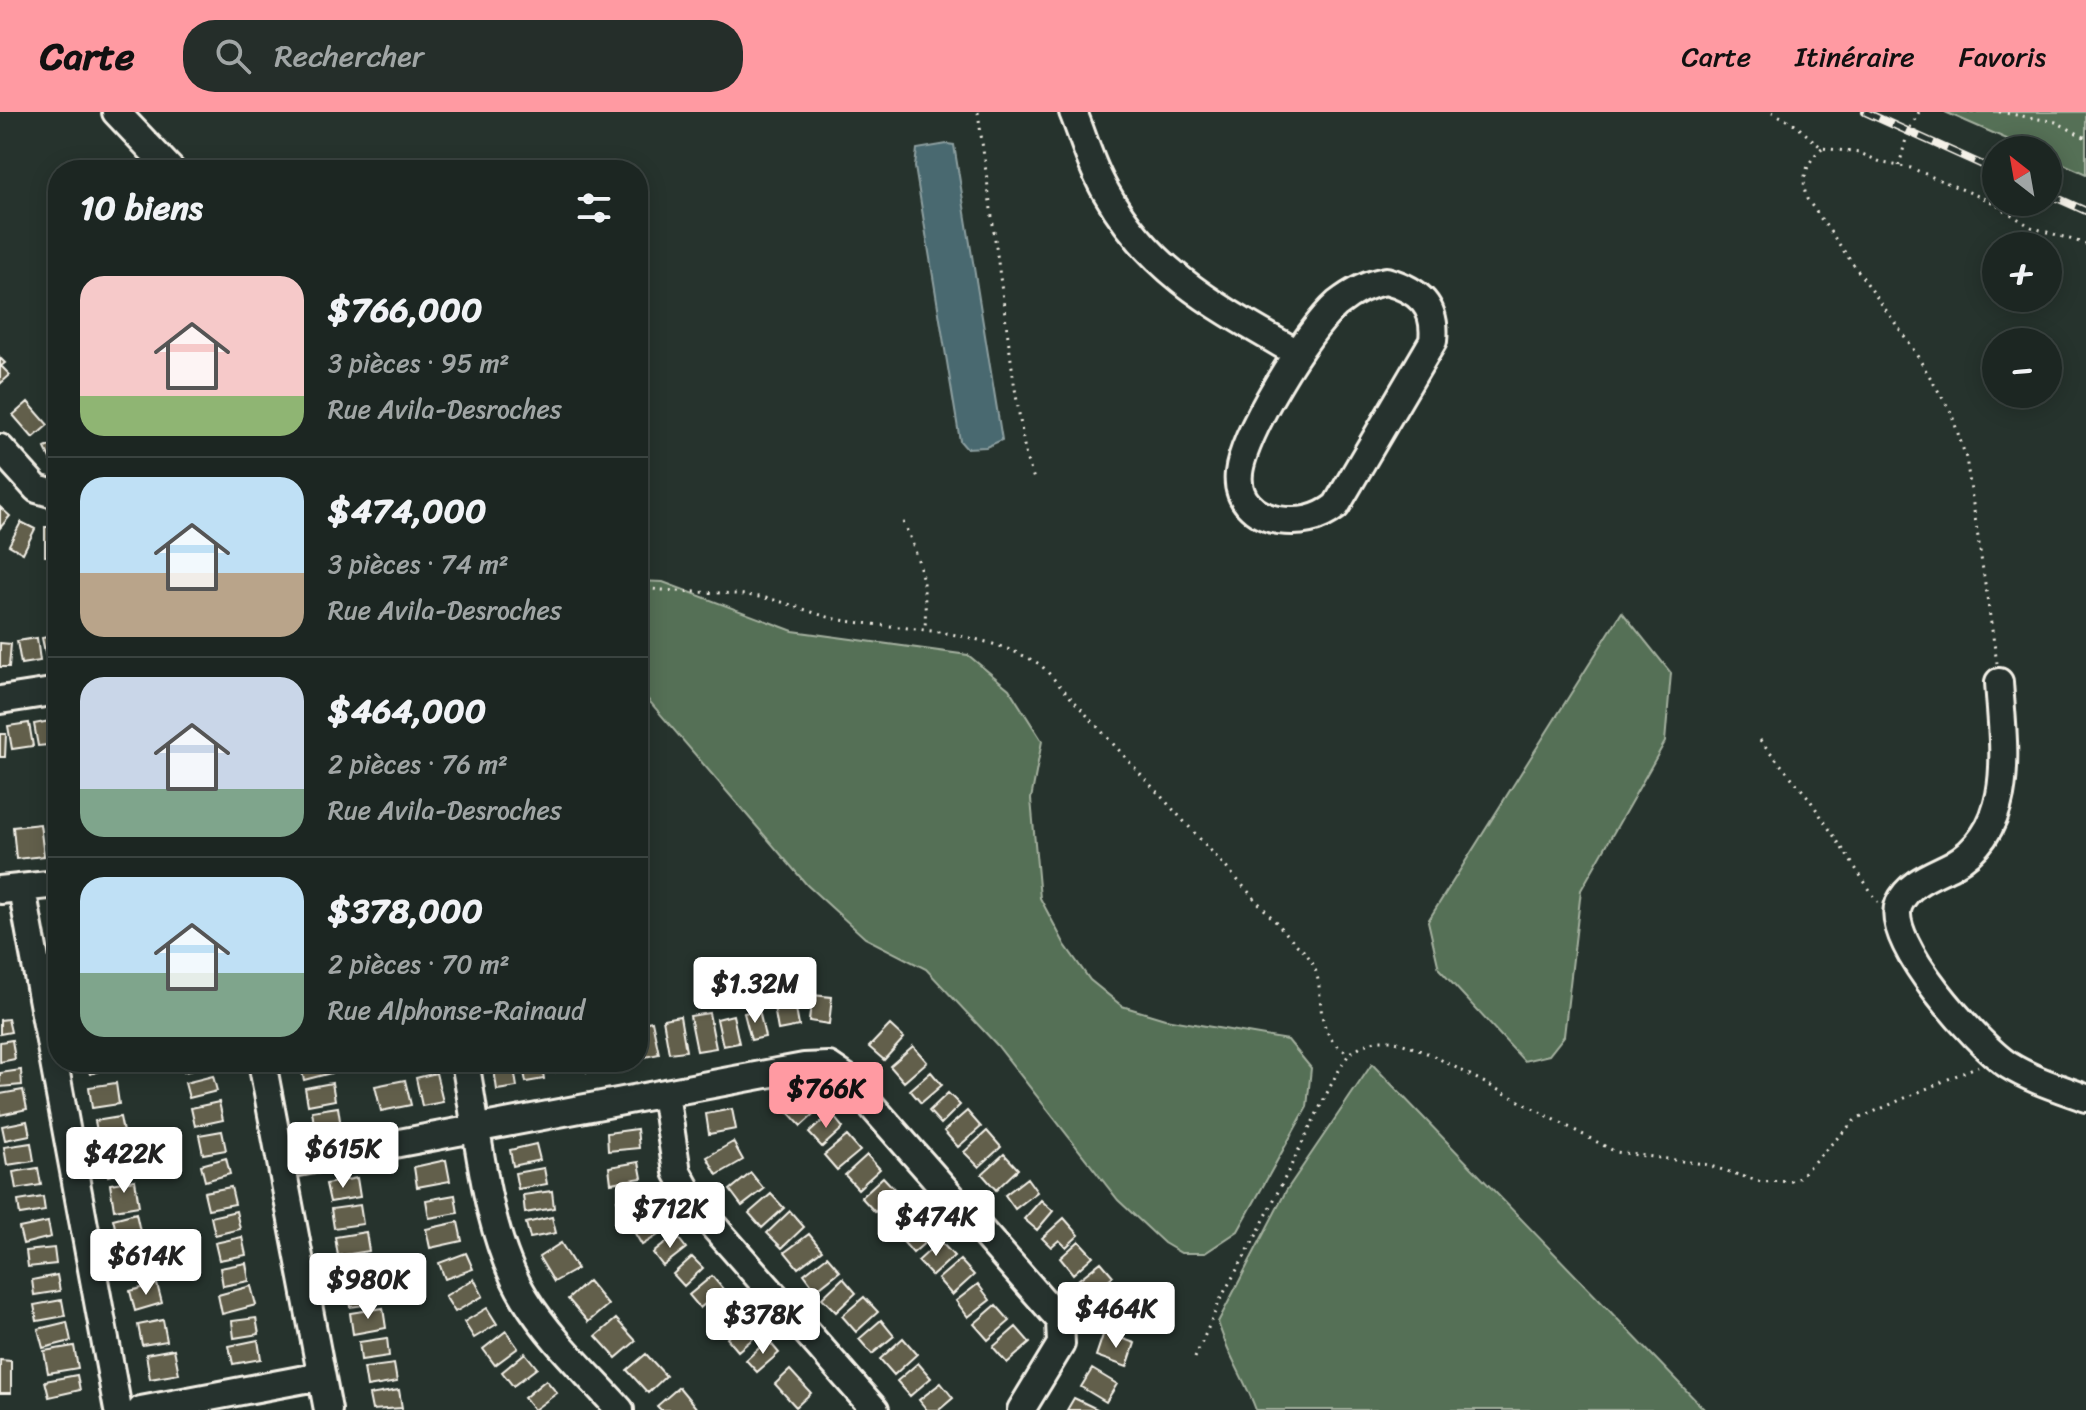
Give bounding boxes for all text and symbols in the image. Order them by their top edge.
search box [183,20,743,92]
text: Carte [40,23,135,90]
text: Rechercher [275,29,424,83]
text: Carte [1681,32,1751,81]
text: Itinéraire [1795,32,1915,81]
text: Favoris [1959,32,2046,81]
icon: search [211,34,255,78]
north arrow [1982,136,2062,216]
map controls [1982,136,2062,408]
text: 10 biens [80,178,203,238]
icon: filters [572,186,616,230]
button: + [1982,232,2062,312]
text: $766,000 [328,280,483,340]
icon: home [144,308,240,404]
button: − [1982,328,2062,408]
text: 3 pièces · 95 m² [328,340,510,386]
text: Rue Avila-Desroches [328,386,562,432]
text: $474,000 [328,481,486,541]
icon: home [144,509,240,605]
text: 3 pièces · 74 m² [328,541,509,587]
text: Rue Avila-Desroches [328,587,562,633]
text: $464,000 [328,681,486,741]
icon: home [144,709,240,805]
text: 2 pièces · 76 m² [328,741,508,787]
text: Rue Avila-Desroches [328,787,562,833]
text: $378,000 [328,881,483,941]
icon: home [144,909,240,1005]
text: 2 pièces · 70 m² [328,941,510,987]
pin: $1.32M [690,957,820,1025]
text: $1.32M [712,960,799,1006]
text: Rue Alphonse-Rainaud [328,987,585,1033]
pin: $766K [770,1062,882,1130]
text: $766K [787,1065,865,1111]
pin: $615K [287,1122,399,1190]
text: $615K [305,1125,381,1171]
pin: $422K [68,1127,180,1195]
text: $422K [84,1130,164,1176]
pin: $712K [614,1182,726,1250]
text: $712K [633,1185,707,1231]
pin: $474K [880,1190,992,1258]
text: $474K [896,1193,976,1239]
pin: $614K [90,1229,202,1297]
text: $614K [108,1232,184,1278]
pin: $980K [312,1253,424,1321]
text: $980K [327,1256,409,1302]
pin: $464K [1060,1282,1172,1350]
text: $464K [1076,1285,1156,1331]
pin: $378K [707,1288,819,1356]
text: $378K [724,1291,802,1337]

